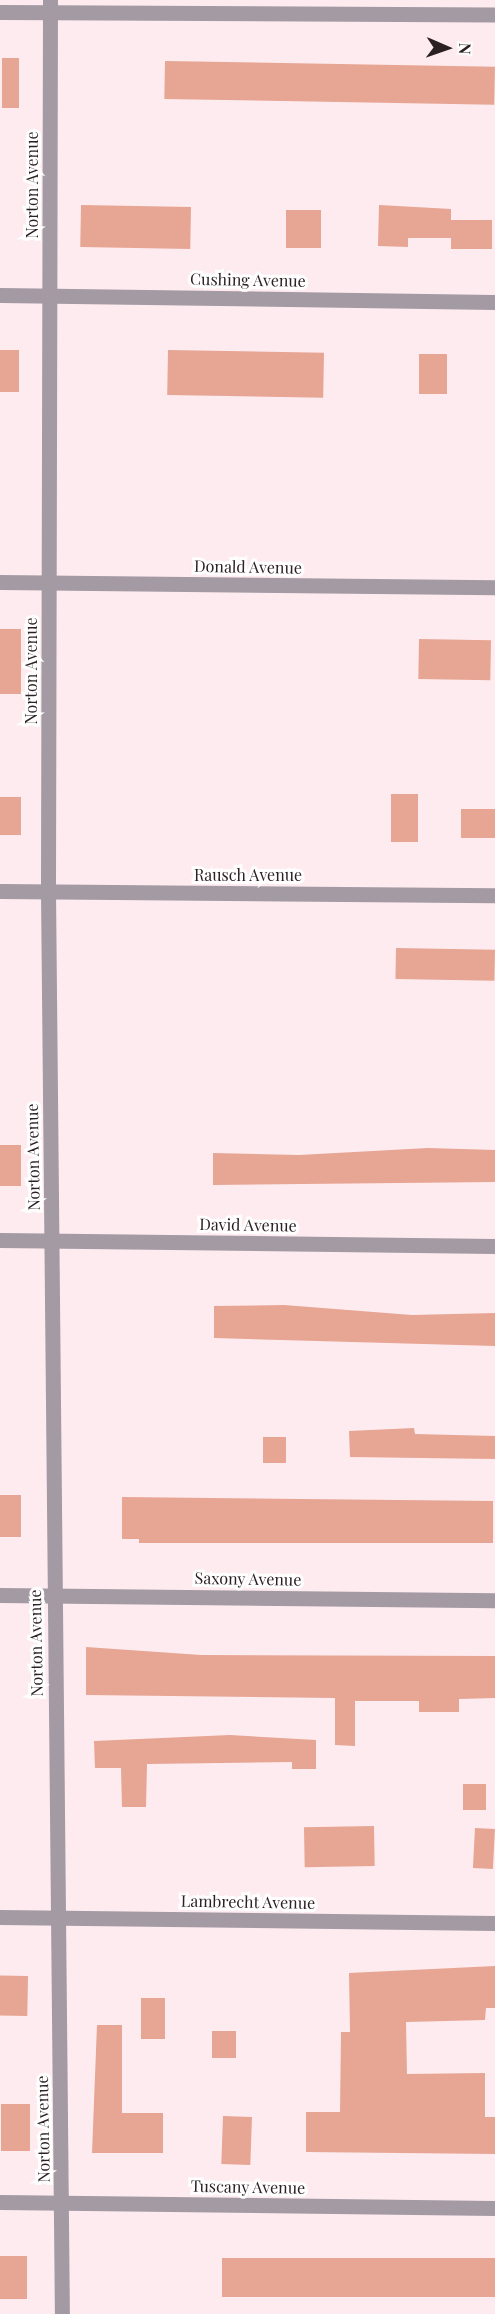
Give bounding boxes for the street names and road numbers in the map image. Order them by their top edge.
street label: Norton Avenue [22,131,42,239]
street label: Cushing Avenue [190,269,306,291]
street label: Donald Avenue [194,556,302,578]
street label: Norton Avenue [21,617,41,725]
street label: Rausch Avenue [194,865,302,885]
street label: Norton Avenue [22,1103,44,1211]
street label: David Avenue [199,1215,297,1235]
street label: Saxony Avenue [194,1568,302,1590]
street label: Norton Avenue [25,1589,47,1697]
street label: Lambrecht Avenue [180,1891,316,1913]
street label: Norton Avenue [32,2075,54,2183]
street label: Tuscany Avenue [190,2176,306,2198]

